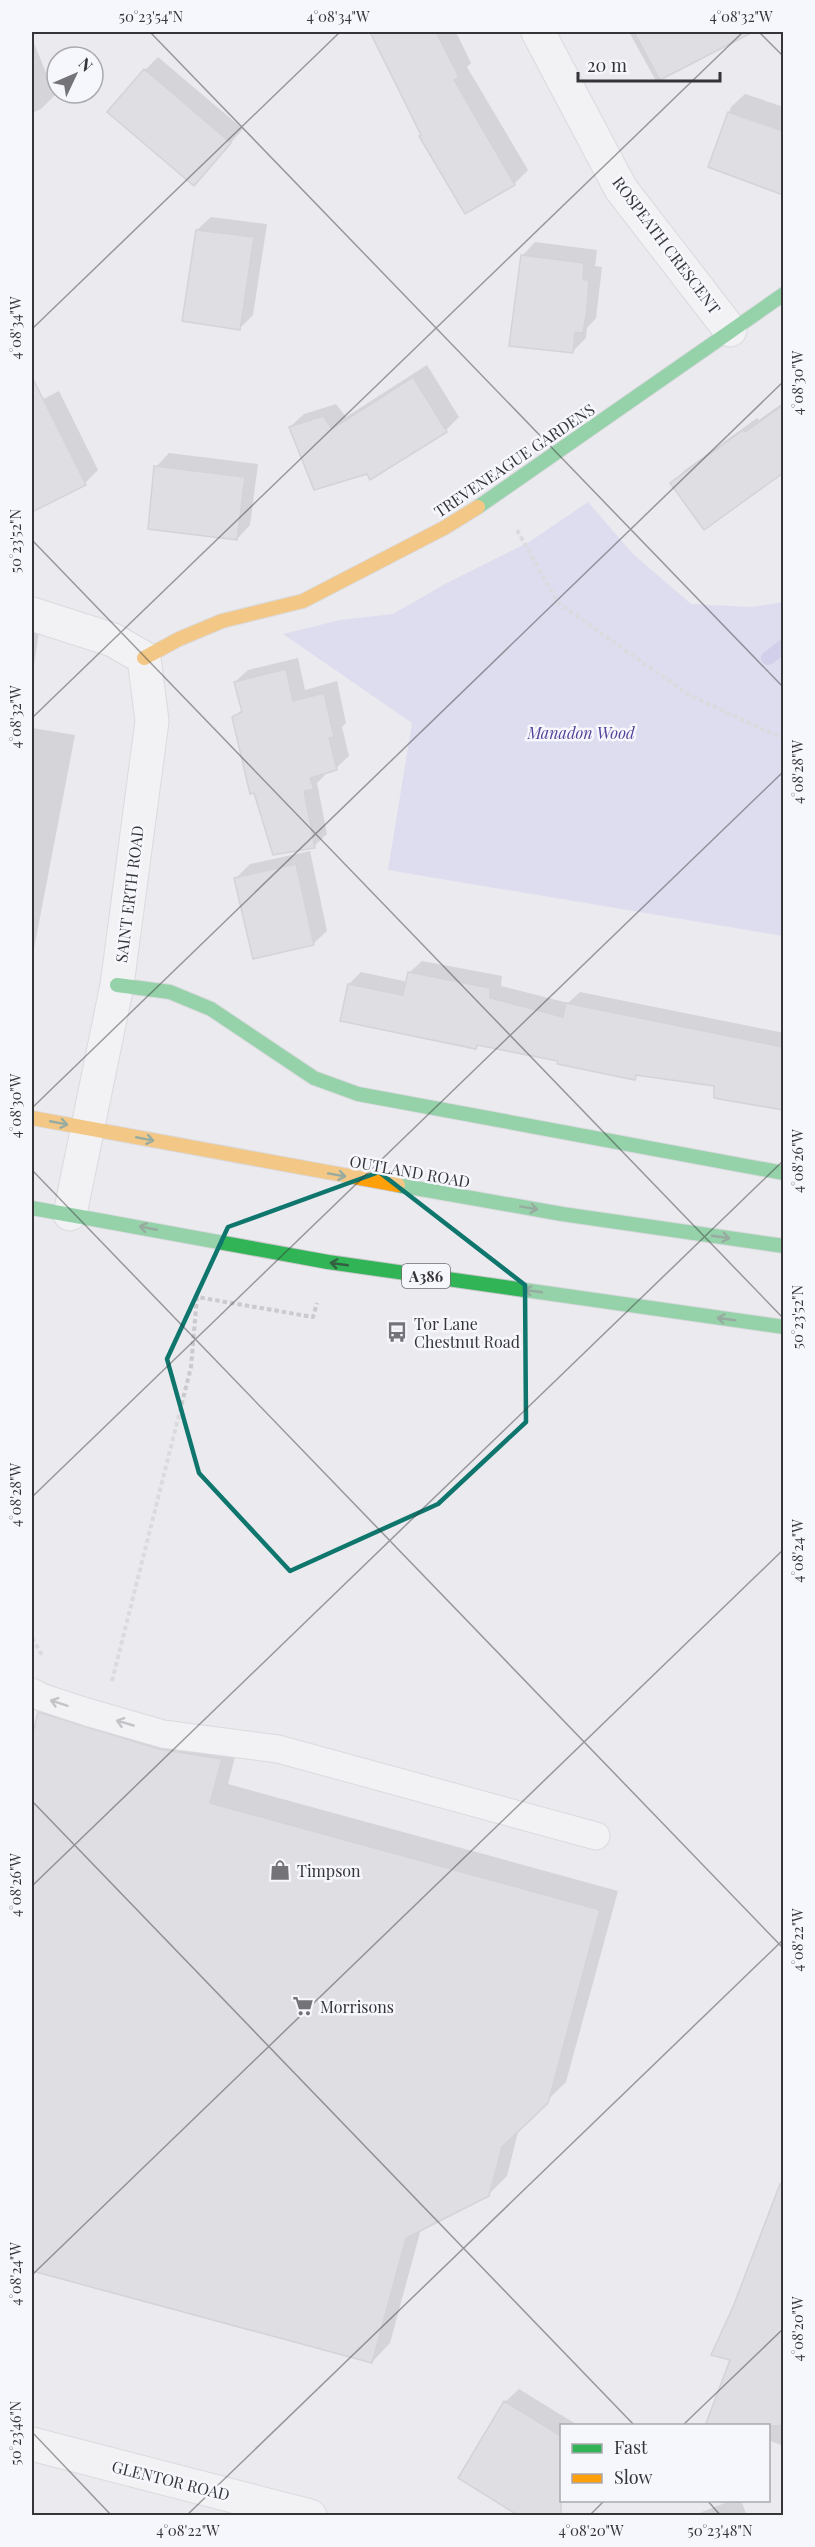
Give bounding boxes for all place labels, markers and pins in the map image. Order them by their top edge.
place label: Tor Lane Chestnut Road [414,1313,520,1352]
bus stop icon: Tor Lane Chestnut Road [385,1320,409,1344]
shop icon: Timpson [268,1858,292,1882]
place label: Timpson [297,1860,361,1881]
supermarket icon: Morrisons [291,1994,315,2018]
place label: Morrisons [320,1996,394,2017]

